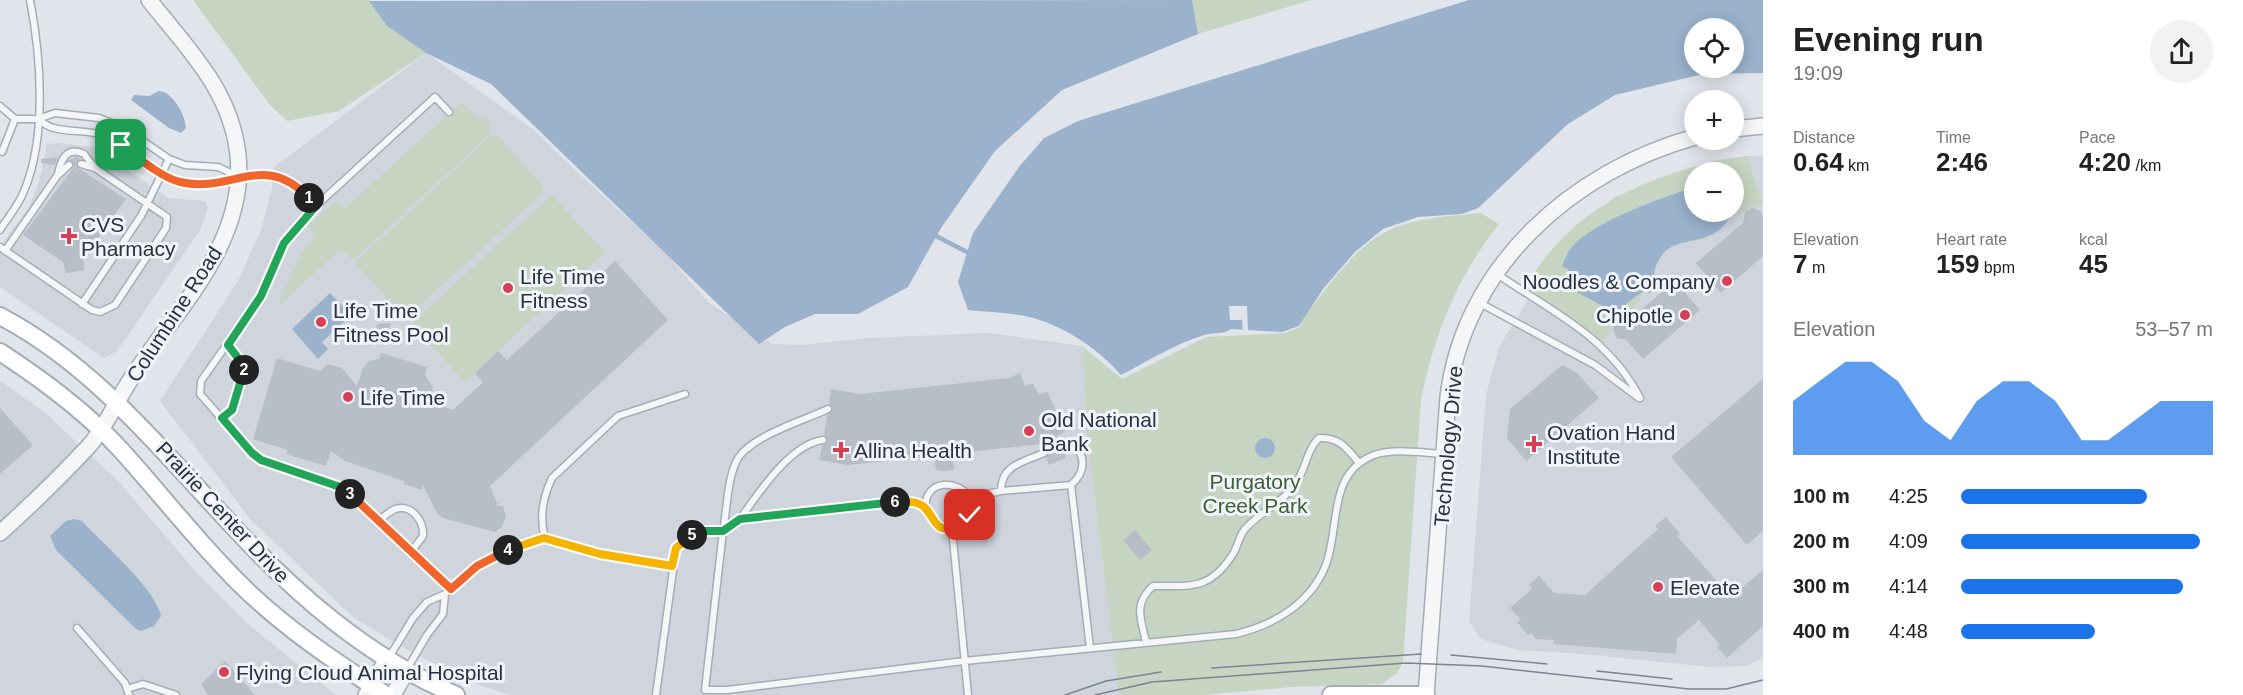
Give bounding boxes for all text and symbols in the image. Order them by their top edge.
map controls [1684,18,1744,222]
button: locate [1684,18,1744,78]
button: share [2150,20,2213,83]
text: Evening run [1793,21,1984,58]
text: 19:09 [1793,62,1843,84]
button: + [1684,90,1744,150]
pin [95,119,146,170]
icon: arrive [104,128,137,161]
text: Distance [1793,129,1855,146]
text: Time [1936,129,1971,146]
text: Pace [2079,129,2115,146]
text: 0.64 [1793,147,1844,177]
text: 2:46 [1936,147,1988,177]
text: 4:20 [2079,147,2131,177]
text: km [1844,157,1869,174]
text: /km [2131,157,2161,174]
button: − [1684,162,1744,222]
pin: 1 [294,183,324,213]
text: 1 [305,189,313,206]
place label: CVS Pharmacy [81,213,176,260]
marker: CVS Pharmacy [62,229,76,243]
text: Elevation [1793,231,1859,248]
text: Heart rate [1936,231,2007,248]
text: kcal [2079,231,2107,248]
street label: Columbine Road [122,242,226,386]
text: 7 [1793,249,1807,279]
text: 159 [1936,249,1979,279]
text: 45 [2079,249,2108,279]
text: m [1807,259,1825,276]
text: bpm [1979,259,2015,276]
place label: Life Time Fitness [520,265,605,312]
place label: Noodles & Company [1522,270,1715,293]
marker: Noodles & Company [1720,274,1734,288]
marker: Life Time Fitness [501,281,515,295]
place label: Life Time Fitness Pool [333,299,449,346]
place label: Chipotle [1596,304,1673,327]
marker: Chipotle [1678,308,1692,322]
marker: Life Time Fitness Pool [314,315,328,329]
text: Elevation [1793,318,1875,340]
text: 53–57 m [2135,318,2213,340]
pin: 2 [229,355,259,385]
text: 2 [240,361,248,378]
street label: Technology Drive [1430,365,1466,527]
place label: Life Time [360,386,445,409]
marker: Life Time [341,390,355,404]
place label: Old National Bank [1041,408,1157,455]
place label: Ovation Hand Institute [1547,421,1675,468]
marker: Old National Bank [1022,424,1036,438]
marker: Ovation Hand Institute [1525,435,1543,453]
street label: Prairie Center Drive [152,437,294,587]
place label: Allina Health [854,439,972,462]
marker: Allina Health [832,441,850,459]
park label: Purgatory Creek Park [1202,470,1308,517]
pin: 3 [335,479,365,509]
text: 3 [346,485,354,502]
text: 100 m [1793,485,1850,507]
text: 4:25 [1889,485,1928,507]
pin: 6 [880,487,910,517]
pin [944,489,995,540]
text: 6 [891,493,899,510]
icon: check [953,498,986,531]
pin: 5 [677,520,707,550]
text: 5 [688,526,696,543]
text: 200 m [1793,530,1850,552]
text: 4:09 [1889,530,1928,552]
pin: 4 [493,535,523,565]
text: 4 [504,541,512,558]
text: 300 m [1793,575,1850,597]
text: 4:14 [1889,575,1928,597]
place label: Elevate [1670,576,1740,599]
marker: Elevate [1651,580,1665,594]
text: 400 m [1793,620,1850,642]
text: 4:48 [1889,620,1928,642]
place label: Flying Cloud Animal Hospital [236,661,503,684]
marker: Flying Cloud Animal Hospital [217,665,231,679]

